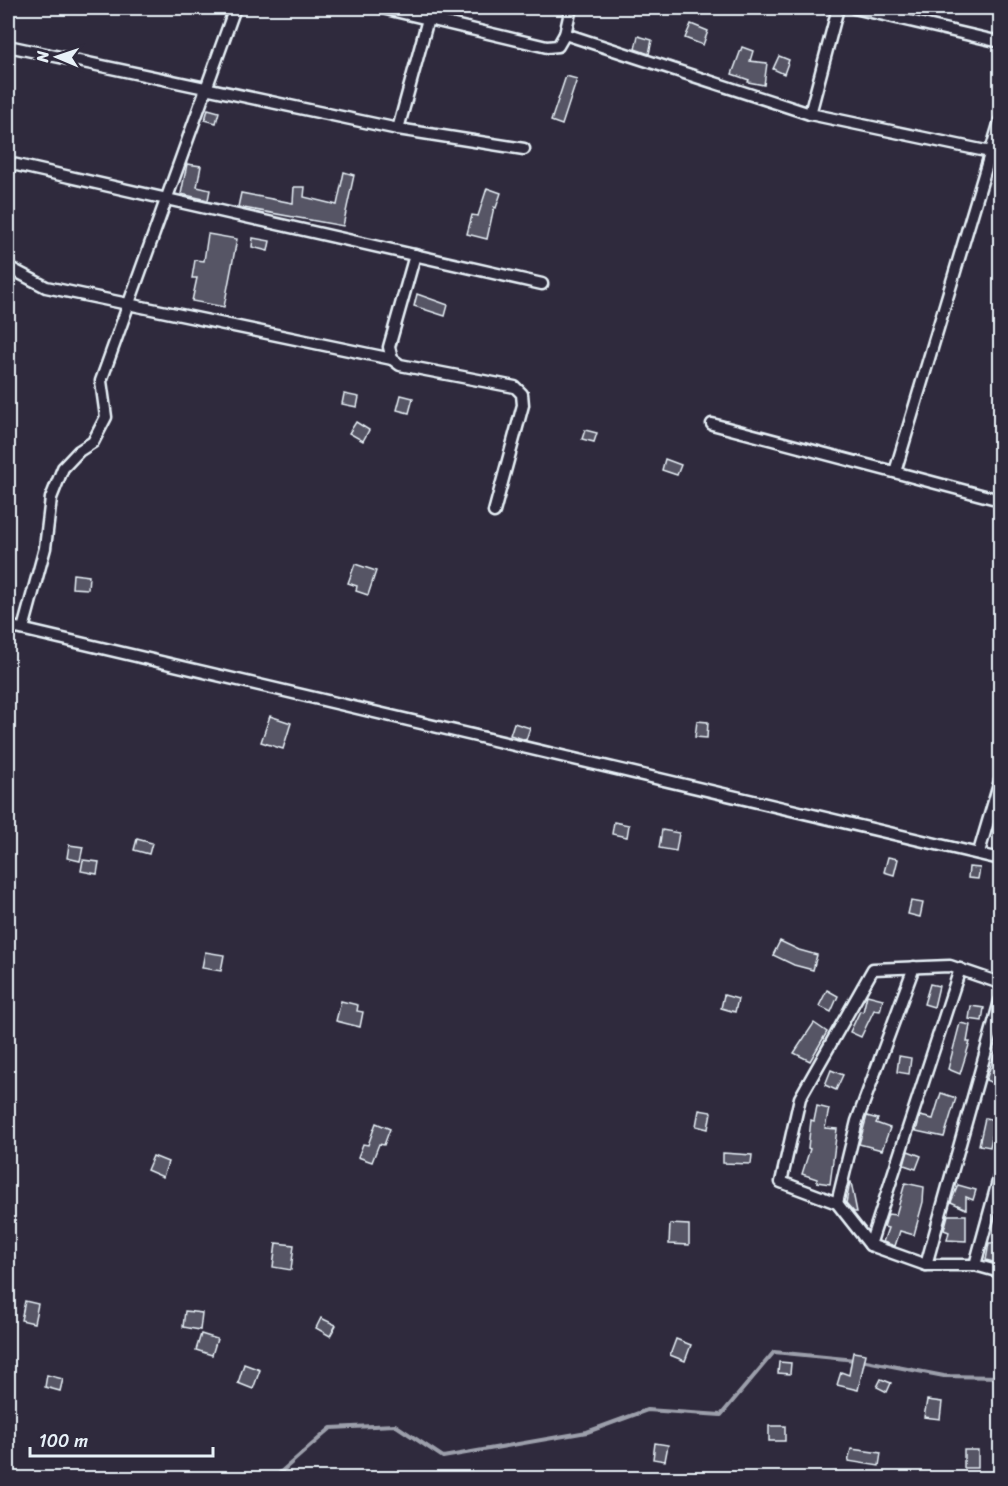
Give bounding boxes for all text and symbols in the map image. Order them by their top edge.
north arrow [27,27,87,87]
text: N [28,50,57,64]
scale bar [30,1420,213,1458]
text: 100 m [39,1425,88,1457]

